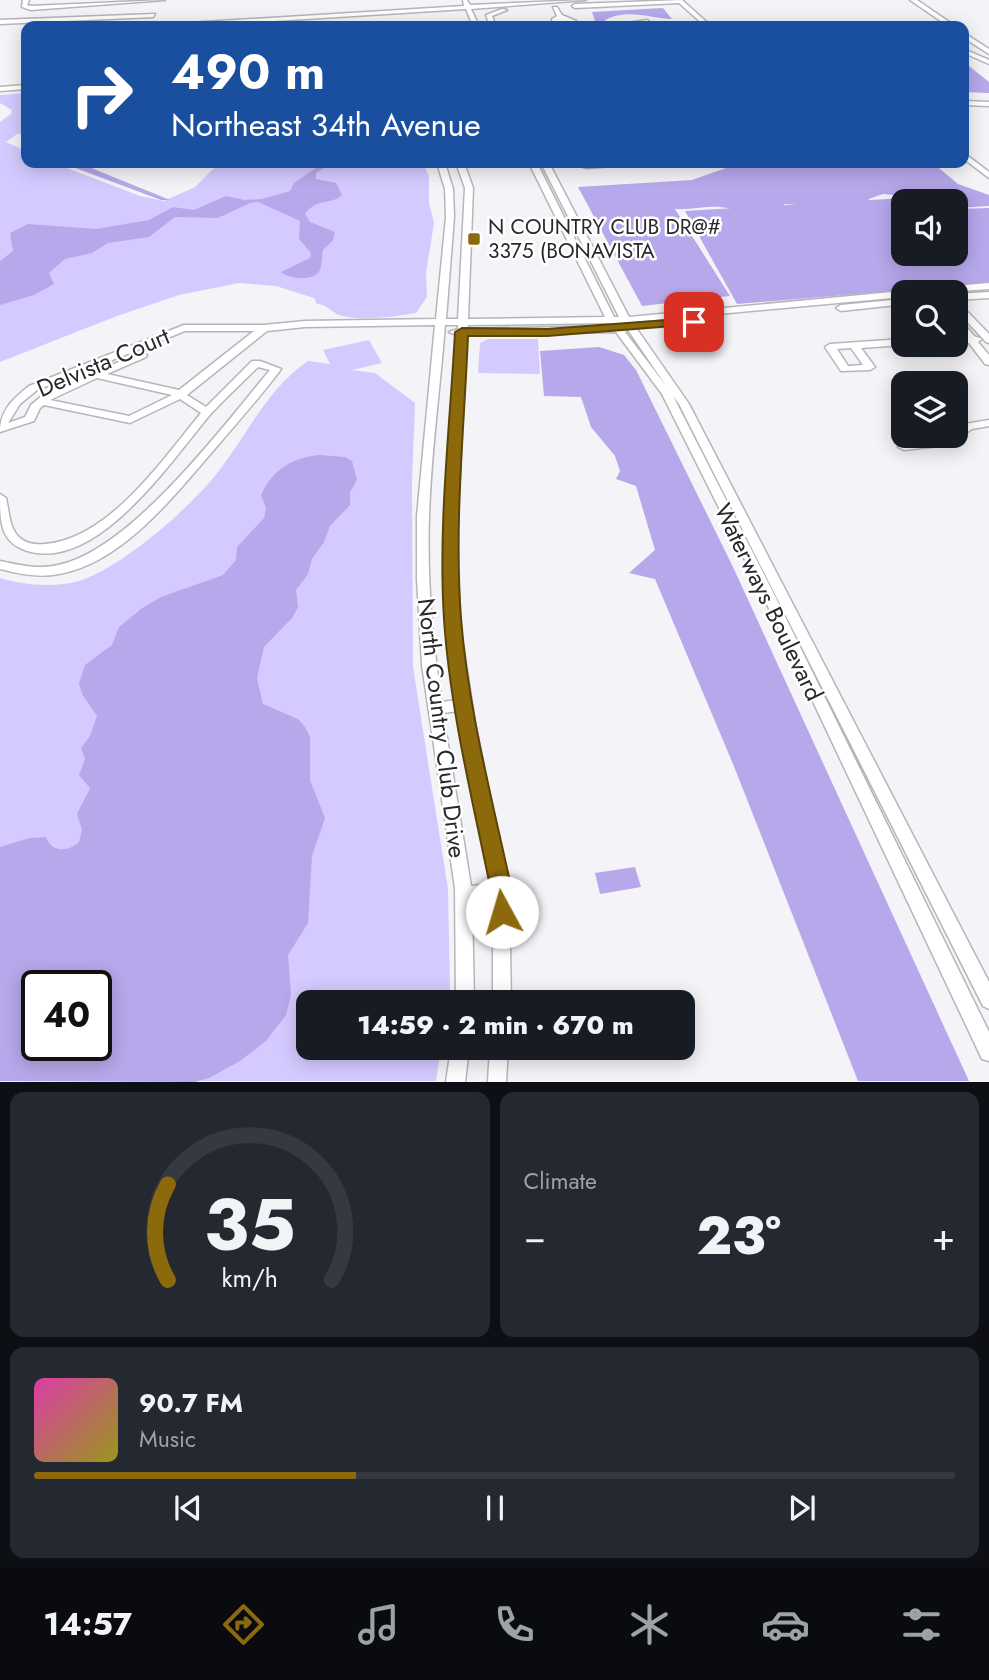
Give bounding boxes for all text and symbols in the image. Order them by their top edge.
text: 490 m [171,37,325,107]
icon: right [56,49,147,140]
text: Northeast 34th Avenue [171,102,481,148]
map controls [891,189,968,448]
button: sound [891,189,968,266]
place label: N COUNTRY CLUB DR@# 3375 (BONAVISTA [488,212,721,266]
marker: N COUNTRY CLUB DR@# 3375 (BONAVISTA [466,231,482,247]
button: search [891,280,968,357]
pin [664,292,724,352]
icon: arrive [675,303,713,341]
street label: Delvista Court [31,318,175,406]
button: layers [891,371,968,448]
street label: Waterways Boulevard [706,497,832,707]
street label: North Country Club Drive [409,596,475,860]
position arrow [465,875,539,949]
speed limit sign: 40 [21,970,112,1061]
text: 14:59 · 2 min · 670 m [357,1006,634,1044]
text: Climate [524,1164,597,1198]
text: 35 [204,1173,296,1278]
text: 23° [696,1198,781,1274]
text: − [524,1209,546,1264]
text: + [932,1209,955,1264]
text: km/h [221,1260,278,1296]
text: 90.7 FM [139,1384,243,1422]
text: Music [139,1422,196,1456]
icon: previous [169,1489,207,1527]
icon: pause [476,1489,514,1527]
icon: next [783,1489,821,1527]
icon: directions [219,1600,268,1649]
icon: music [354,1600,403,1649]
icon: phone [490,1600,539,1649]
icon: climate [625,1600,674,1649]
icon: car [761,1600,810,1649]
icon: filters [897,1600,946,1649]
text: 14:57 [43,1601,132,1647]

